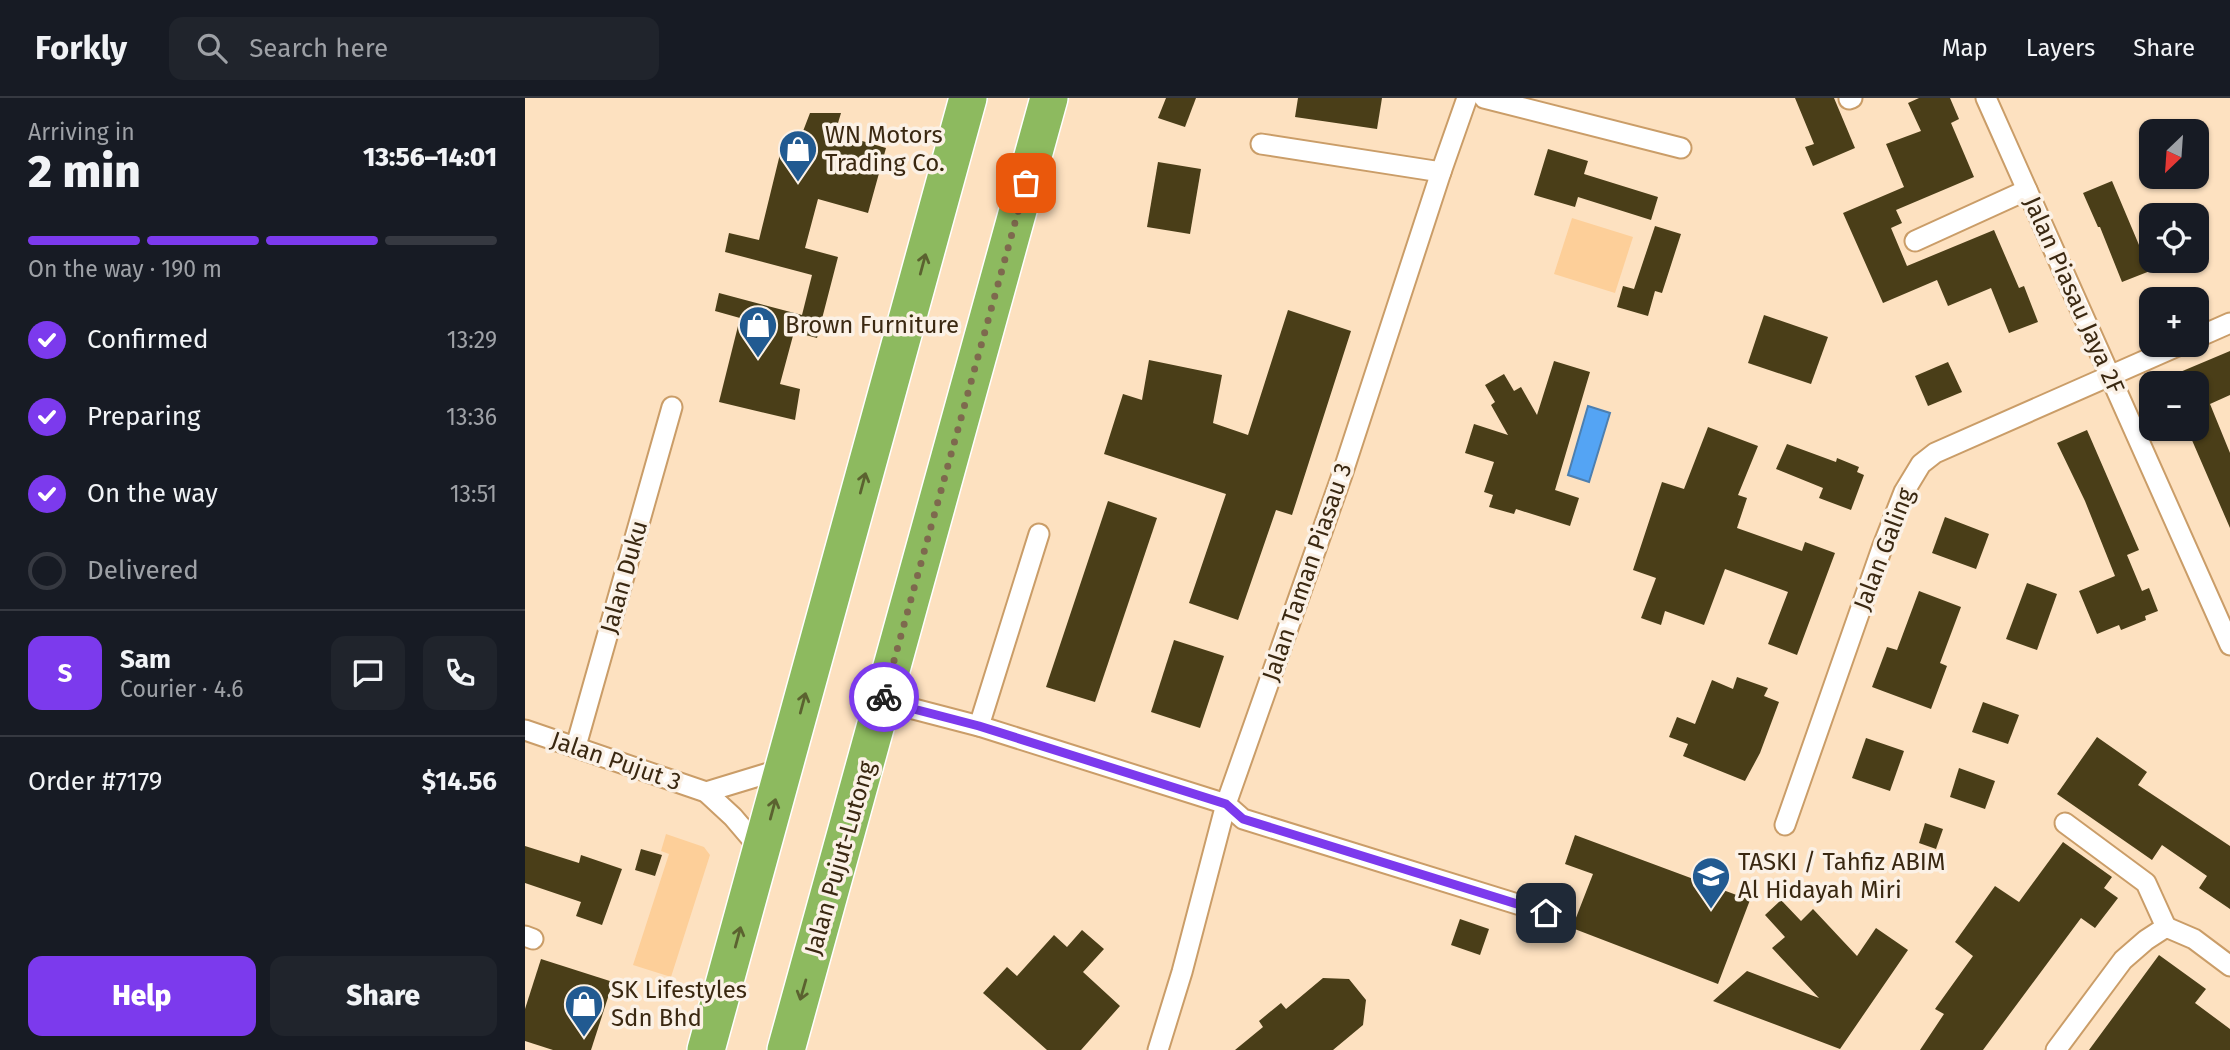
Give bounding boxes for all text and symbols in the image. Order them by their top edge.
search box [169,17,659,80]
text: Forkly [35,28,127,68]
icon: search [193,29,231,67]
text: Search here [249,33,388,64]
text: Map [1942,34,1988,62]
text: Layers [2026,34,2095,62]
text: Share [2133,34,2195,62]
text: Arriving in [28,118,135,146]
north arrow [2139,119,2209,189]
map controls [2139,119,2209,441]
place label: WN Motors Trading Co. [825,121,945,177]
shop icon: WN Motors Trading Co. [777,128,819,183]
text: 13:56–14:01 [363,142,497,173]
text: 2 min [28,144,141,199]
pin [996,153,1056,213]
icon: bag [1007,164,1045,202]
street label: Jalan Piasau Jaya 2F [2018,192,2130,398]
button: locate [2139,203,2209,273]
one-way arrow [917,253,930,275]
text: On the way · 190 m [28,255,222,283]
button: + [2139,287,2209,357]
shop icon: Brown Furniture [737,304,779,359]
place label: Brown Furniture [785,311,959,339]
icon: check [28,321,66,359]
text: Confirmed [87,324,208,355]
text: 13:29 [447,326,497,354]
button: − [2139,371,2209,441]
icon: check [28,398,66,436]
text: Preparing [87,401,200,432]
text: 13:36 [446,403,497,431]
street label: Jalan Taman Piasau 3 [1257,459,1357,685]
one-way arrow [857,472,870,495]
icon: check [28,475,66,513]
text: On the way [87,478,218,509]
text: 13:51 [450,480,497,508]
street label: Jalan Galing [1848,483,1920,614]
street label: Jalan Duku [595,517,653,637]
text: Delivered [87,555,199,586]
button: chat [331,636,405,710]
button: phone [423,636,497,710]
text: Sam [120,644,171,675]
text: S [58,658,72,689]
courier [849,662,919,732]
text: Courier · 4.6 [120,675,244,703]
icon: bike [865,678,903,716]
one-way arrow [797,692,810,714]
street label: Jalan Pujut 3 [547,726,685,796]
street label: Jalan Pujut-Lutong [799,757,881,958]
text: Order #7179 [28,766,163,797]
text: $14.56 [422,766,497,797]
one-way arrow [768,799,781,821]
place label: TASKI / Tahfiz ABIM Al Hidayah Miri [1738,848,1946,904]
school or university icon: TASKI / Tahfiz ABIM Al Hidayah Miri [1690,855,1732,910]
pin [1516,883,1576,943]
icon: home [1527,894,1565,932]
one-way arrow [732,926,745,949]
button: Help [28,956,256,1036]
button: Share [270,956,497,1036]
place label: SK Lifestyles Sdn Bhd [611,976,747,1032]
one-way arrow [795,979,808,1001]
shop icon: SK Lifestyles Sdn Bhd [563,983,605,1038]

